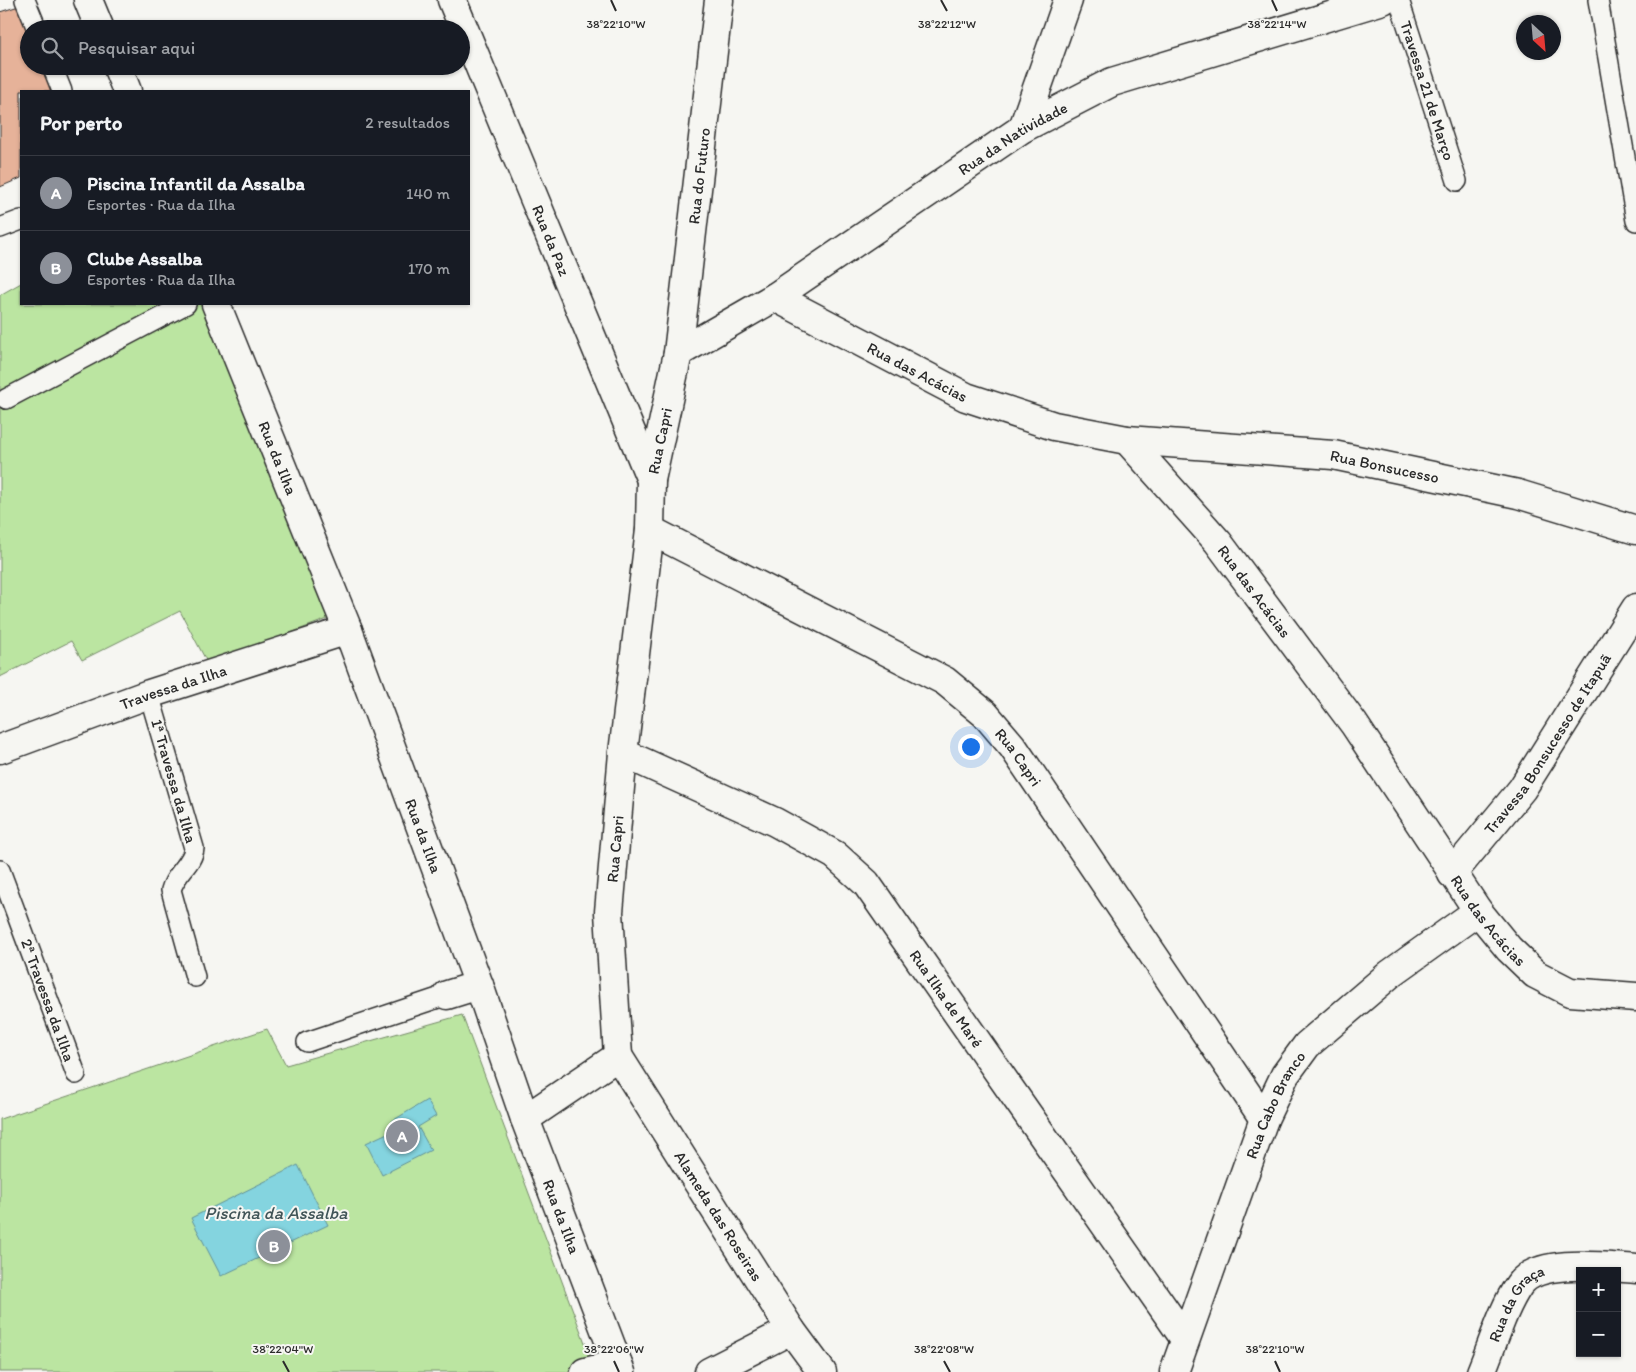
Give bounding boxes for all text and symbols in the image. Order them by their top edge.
north arrow [1516,15,1561,60]
text: 38°22'10"W [586,17,646,31]
text: 38°22'12"W [918,17,976,31]
text: 38°22'14"W [1248,17,1306,31]
street label: Travessa 21 de Março [1397,18,1459,163]
search box [20,20,470,75]
icon: search [38,34,66,62]
text: Pesquisar aqui [78,36,195,59]
street label: Rua da Natividade [954,97,1070,179]
text: Por perto [40,110,122,135]
text: 2 resultados [365,113,450,132]
street label: Rua do Futuro [684,127,714,225]
text: Piscina Infantil da Assalba [87,172,305,195]
text: A [51,184,61,203]
text: 140 m [406,184,450,203]
text: Esportes · Rua da Ilha [87,195,235,214]
street label: Rua da Paz [528,202,575,279]
text: Clube Assalba [87,247,203,270]
text: B [51,259,61,278]
text: 170 m [408,259,450,278]
text: Esportes · Rua da Ilha [87,270,235,289]
street label: Rua das Acácias [864,338,971,406]
street label: Rua Capri [643,406,676,476]
street label: Rua da Ilha [255,418,302,498]
street label: Rua Bonsucesso [1329,445,1441,487]
street label: Rua das Acácias [1214,541,1295,641]
street label: Travessa Bonsucesso de Itapuã [1480,649,1615,838]
street label: Travessa da Ilha [117,660,229,713]
street label: 1ª Travessa da Ilha [147,717,201,845]
street label: Rua Capri [991,724,1046,790]
your location [958,734,984,760]
street label: Rua da Ilha [401,796,447,876]
street label: Rua Capri [602,815,627,883]
street label: Rua das Acácias [1447,871,1530,970]
street label: 2ª Travessa da Ilha [17,936,79,1064]
street label: Rua Ilha de Maré [906,946,987,1051]
street label: Rua Cabo Branco [1241,1047,1309,1161]
pin: A [386,1117,418,1155]
street label: Alameda das Roseiras [671,1147,767,1284]
street label: Rua da Ilha [539,1177,585,1257]
water label: Piscina da Assalba [205,1202,348,1224]
pin: B [258,1227,290,1265]
street label: Rua da Graça [1484,1261,1547,1344]
map controls [1576,1267,1621,1357]
button: + [1576,1267,1621,1312]
button: − [1576,1312,1621,1357]
text: 38°22'04"W [253,1342,313,1356]
text: 38°22'06"W [584,1342,644,1356]
text: 38°22'08"W [914,1342,974,1356]
text: 38°22'10"W [1245,1342,1305,1356]

